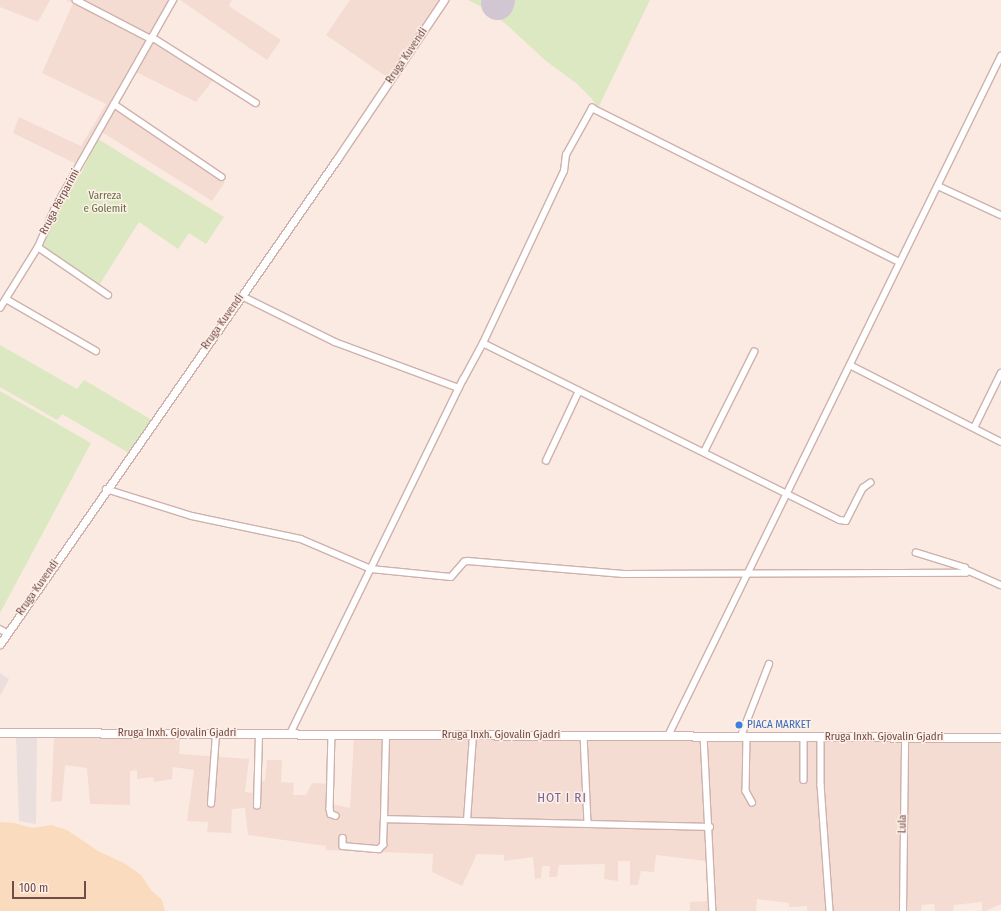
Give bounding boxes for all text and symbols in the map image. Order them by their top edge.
street label: Rruga Kuvendi [383,25,431,87]
street label: Rruga Përparimi [37,167,83,237]
park label: Varreza e Golemit [83,190,127,216]
street label: Rruga Kuvendi [199,292,247,352]
street label: Rruga Kuvendi [14,558,62,618]
place label: PIACA MARKET [747,718,811,732]
marker: PIACA MARKET [734,720,744,730]
street label: Rruga Inxh. Gjovalin Gjadri [118,726,236,740]
street label: Rruga Inxh. Gjovalin Gjadri [442,728,560,742]
street label: Rruga Inxh. Gjovalin Gjadri [825,730,943,744]
district label: HOT I RI [537,790,587,806]
street label: Lula [896,815,910,833]
scale bar [14,873,88,899]
text: 100 m [19,881,48,895]

